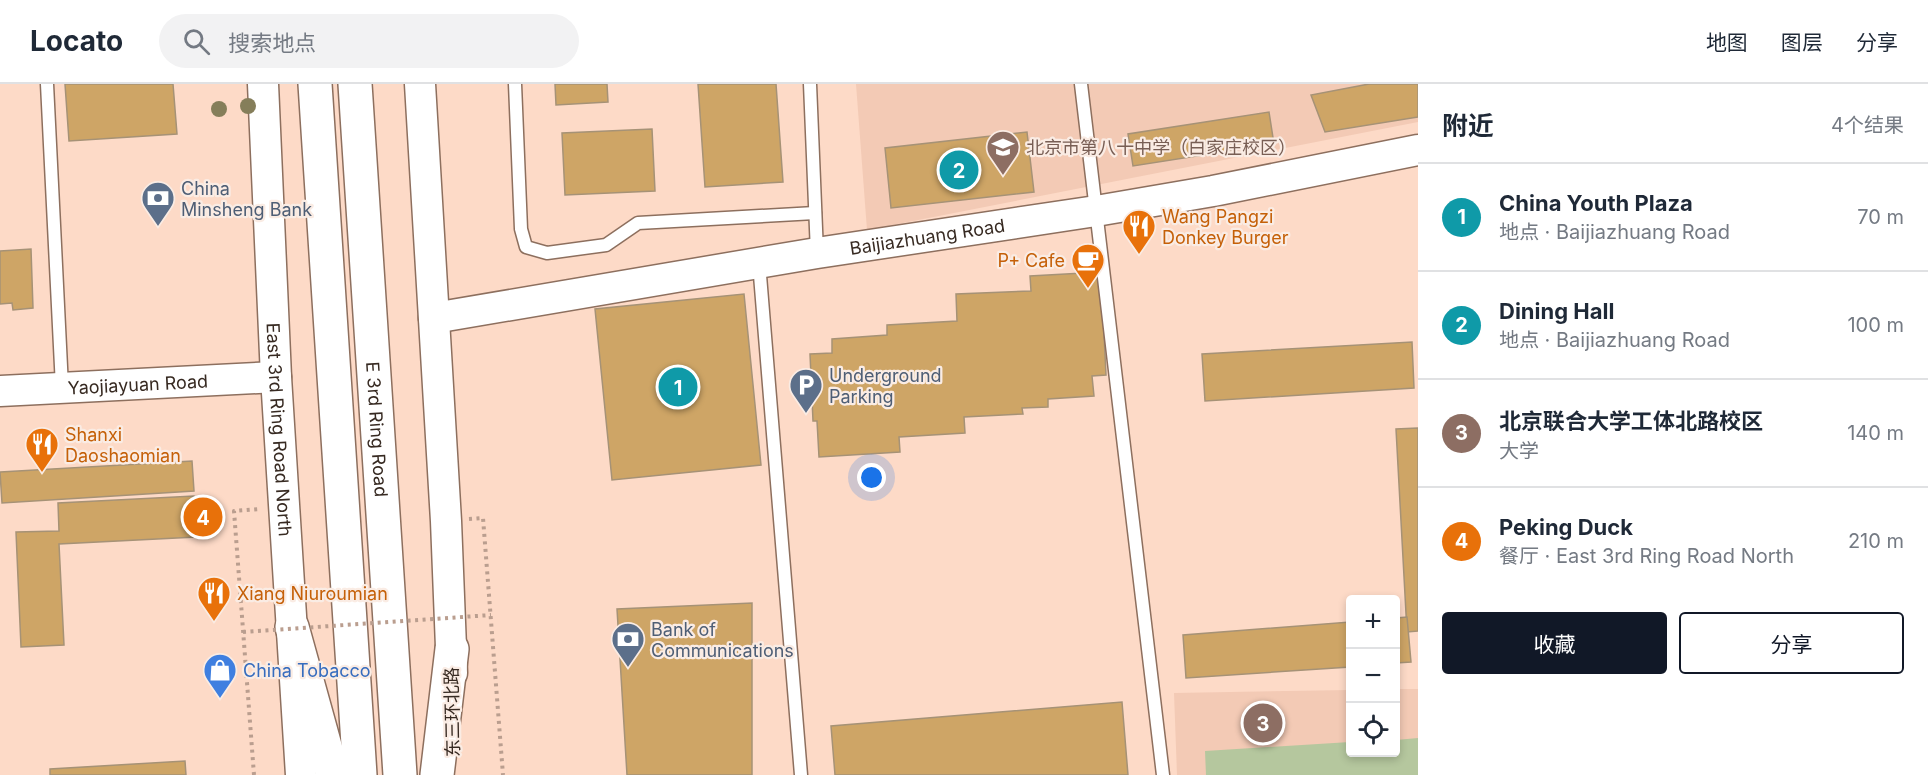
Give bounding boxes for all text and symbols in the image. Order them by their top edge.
search box [159,14,579,68]
text: Locato [30,24,123,58]
icon: search [180,25,213,58]
text: 搜索地点 [228,30,316,56]
text: 地图 [1706,30,1748,55]
text: 图层 [1781,30,1823,55]
text: 分享 [1856,30,1898,55]
text: 附近 [1442,110,1494,141]
text: 4个结果 [1831,113,1904,137]
school or university icon: 北京市第八十中学（白家庄校区） [985,129,1021,176]
place label: 北京市第八十中学（白家庄校区） [1026,137,1296,158]
pin: 2 [940,148,978,193]
place label: China Minsheng Bank [181,178,312,220]
bank icon: China Minsheng Bank [140,180,176,227]
text: China Youth Plaza [1499,190,1693,216]
text: 1 [1457,205,1466,229]
text: 70 m [1857,205,1904,229]
place label: Wang Pangzi Donkey Burger [1162,206,1289,248]
restaurant icon: Wang Pangzi Donkey Burger [1121,208,1157,255]
street label: Baijiazhuang Road [848,214,1006,258]
text: 地点 · Baijiazhuang Road [1499,220,1730,244]
cafe icon: P+ Cafe [1070,242,1106,289]
place label: P+ Cafe [997,250,1065,271]
text: Dining Hall [1499,298,1614,324]
text: 2 [1455,313,1468,337]
text: 100 m [1847,313,1904,337]
street label: East 3rd Ring Road North [263,322,297,537]
text: 地点 · Baijiazhuang Road [1499,328,1730,352]
street label: E 3rd Ring Road [363,361,392,498]
pin: 1 [658,364,698,410]
place label: Underground Parking [829,365,942,407]
parking icon: Underground Parking [788,367,824,414]
street label: Yaojiayuan Road [67,370,208,398]
text: 北京联合大学工体北路校区 [1499,408,1763,434]
text: 3 [1455,421,1468,445]
text: 140 m [1847,421,1904,445]
place label: Shanxi Daoshaomian [65,424,181,466]
restaurant icon: Shanxi Daoshaomian [24,426,60,473]
text: 大学 [1499,439,1539,463]
your location [857,463,886,492]
pin: 4 [184,494,222,540]
text: Peking Duck [1499,514,1633,540]
text: 4 [1455,529,1468,553]
text: 210 m [1848,529,1904,553]
text: 餐厅 · East 3rd Ring Road North [1499,544,1794,568]
restaurant icon: Xiang Niuroumian [196,575,232,622]
place label: Xiang Niuroumian [237,583,388,604]
map controls [1346,595,1400,757]
button: + [1346,595,1400,649]
button: 收藏 [1442,612,1667,674]
button: 分享 [1679,612,1904,674]
place label: Bank of Communications [651,619,794,661]
bank icon: Bank of Communications [610,621,646,668]
button: − [1346,649,1400,703]
shop icon: China Tobacco [202,652,238,699]
place label: China Tobacco [243,660,371,681]
street label: 东三环北路 [441,667,463,757]
pin: 3 [1244,700,1282,746]
button: locate [1346,703,1400,757]

